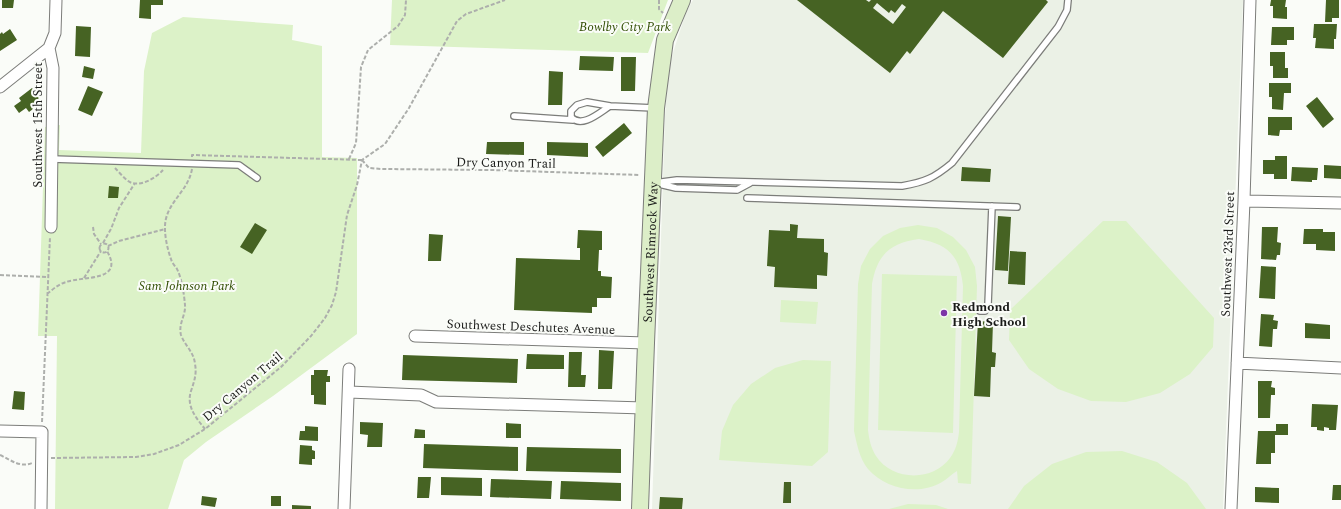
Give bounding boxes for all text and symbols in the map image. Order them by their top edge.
park label: Bowlby City Park [579,17,671,37]
street label: Southwest 15th Street [28,62,48,188]
street label: Dry Canyon Trail [456,152,556,174]
street label: Southwest Rimrock Way [638,181,664,323]
street label: Southwest 23rd Street [1216,190,1240,317]
park label: Sam Johnson Park [139,276,235,296]
place label: Redmond High School [952,297,1026,332]
marker: Redmond High School [939,308,949,318]
street label: Southwest Deschutes Avenue [446,314,616,340]
street label: Dry Canyon Trail [198,347,287,427]

